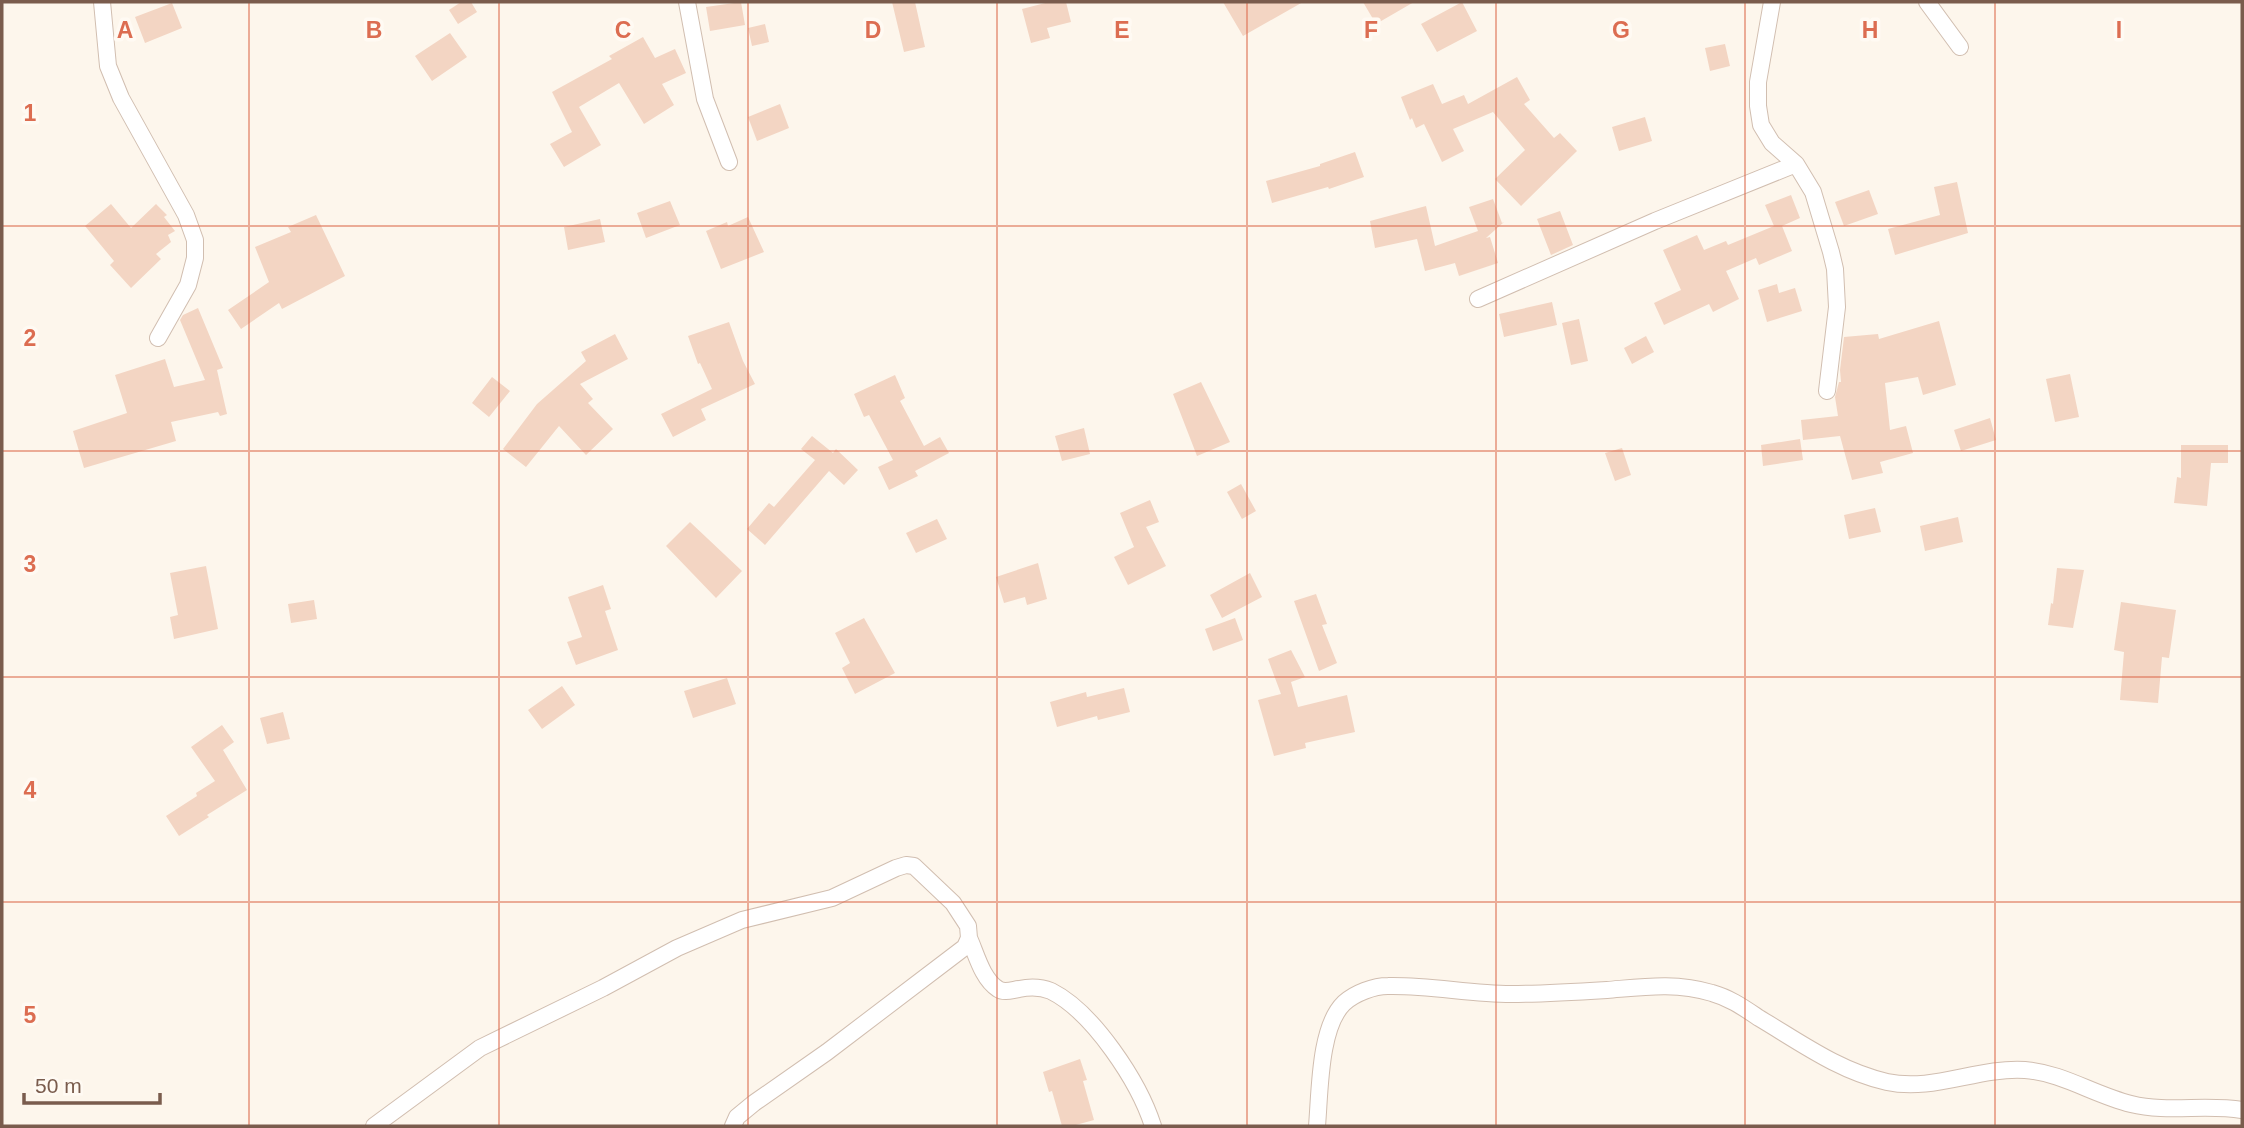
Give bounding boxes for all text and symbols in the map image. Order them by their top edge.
text: A [117,17,133,43]
text: B [366,17,382,43]
text: C [615,17,631,43]
text: D [865,17,881,43]
text: E [1114,17,1130,43]
text: F [1364,17,1378,43]
text: G [1612,17,1630,43]
text: H [1862,17,1878,43]
text: I [2116,17,2122,43]
text: 1 [24,100,37,126]
text: 2 [24,325,36,351]
text: 3 [24,551,36,577]
text: 4 [24,777,37,803]
text: 5 [24,1002,37,1028]
scale bar [24,1062,161,1106]
text: 50 m [35,1074,82,1097]

